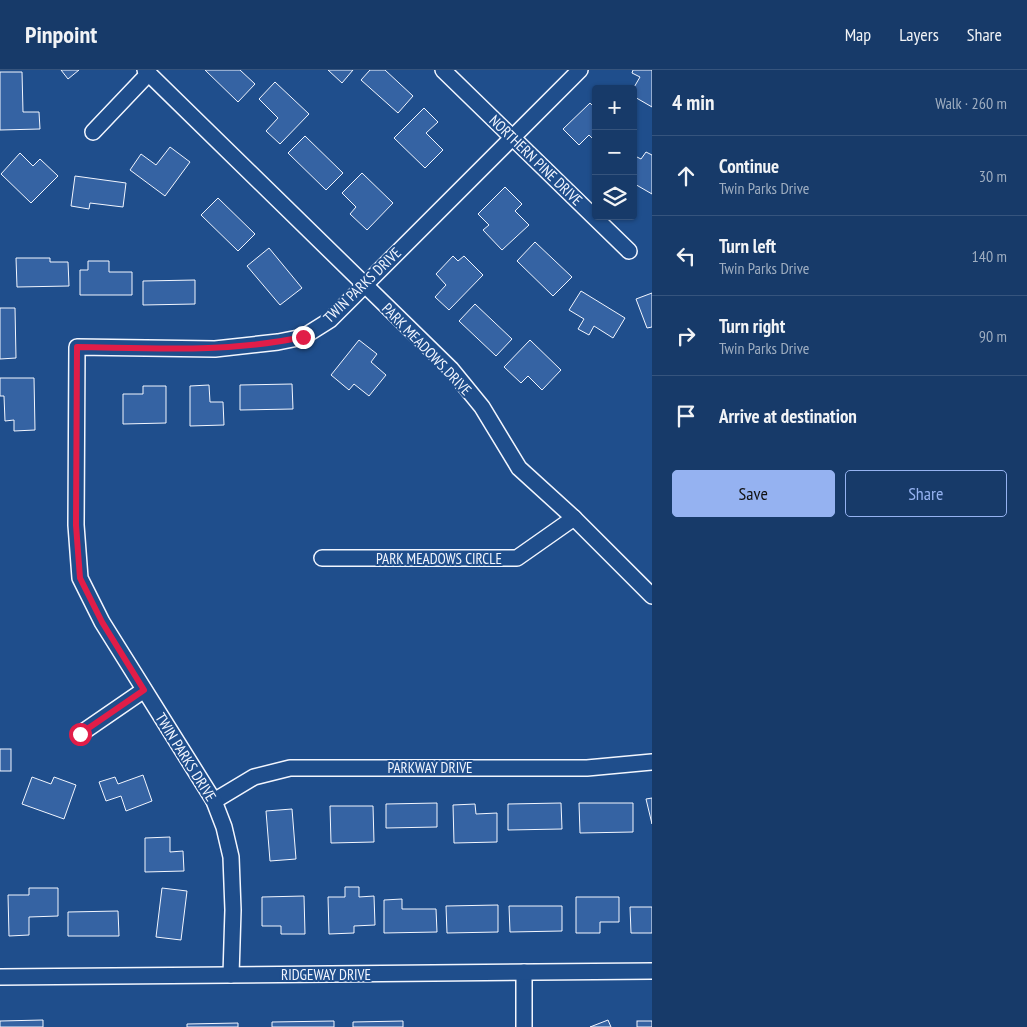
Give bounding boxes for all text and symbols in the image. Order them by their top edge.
text: Pinpoint [25,19,97,50]
text: Map [845,23,871,46]
text: Layers [899,23,939,46]
text: Share [967,23,1002,46]
map controls [592,85,637,220]
button: + [592,85,637,130]
text: 4 min [672,89,714,116]
text: Walk · 260 m [935,93,1007,113]
street label: NORTHERN PINE DRIVE [485,111,587,209]
button: − [592,130,637,175]
text: Continue [719,154,779,178]
icon: ahead [672,162,700,190]
text: 30 m [979,166,1007,186]
button: layers [592,175,637,220]
text: Twin Parks Drive [719,178,809,198]
text: Turn left [719,234,776,258]
icon: left [672,242,700,270]
street label: TWIN PARKS DRIVE [319,243,405,327]
text: 140 m [972,246,1007,266]
text: Twin Parks Drive [719,258,809,278]
street label: PARK MEADOWS DRIVE [378,299,476,399]
text: Turn right [719,314,785,338]
icon: right [672,322,700,350]
route end [292,326,315,349]
text: 90 m [979,326,1007,346]
text: Twin Parks Drive [719,338,809,358]
icon: arrive [672,402,700,430]
text: Arrive at destination [719,404,857,428]
button: Save [672,470,835,517]
button: Share [845,470,1007,517]
street label: PARK MEADOWS CIRCLE [376,549,502,568]
street label: TWIN PARKS DRIVE [151,709,221,805]
route start [69,723,92,746]
street label: PARKWAY DRIVE [387,758,473,777]
street label: RIDGEWAY DRIVE [281,965,371,984]

